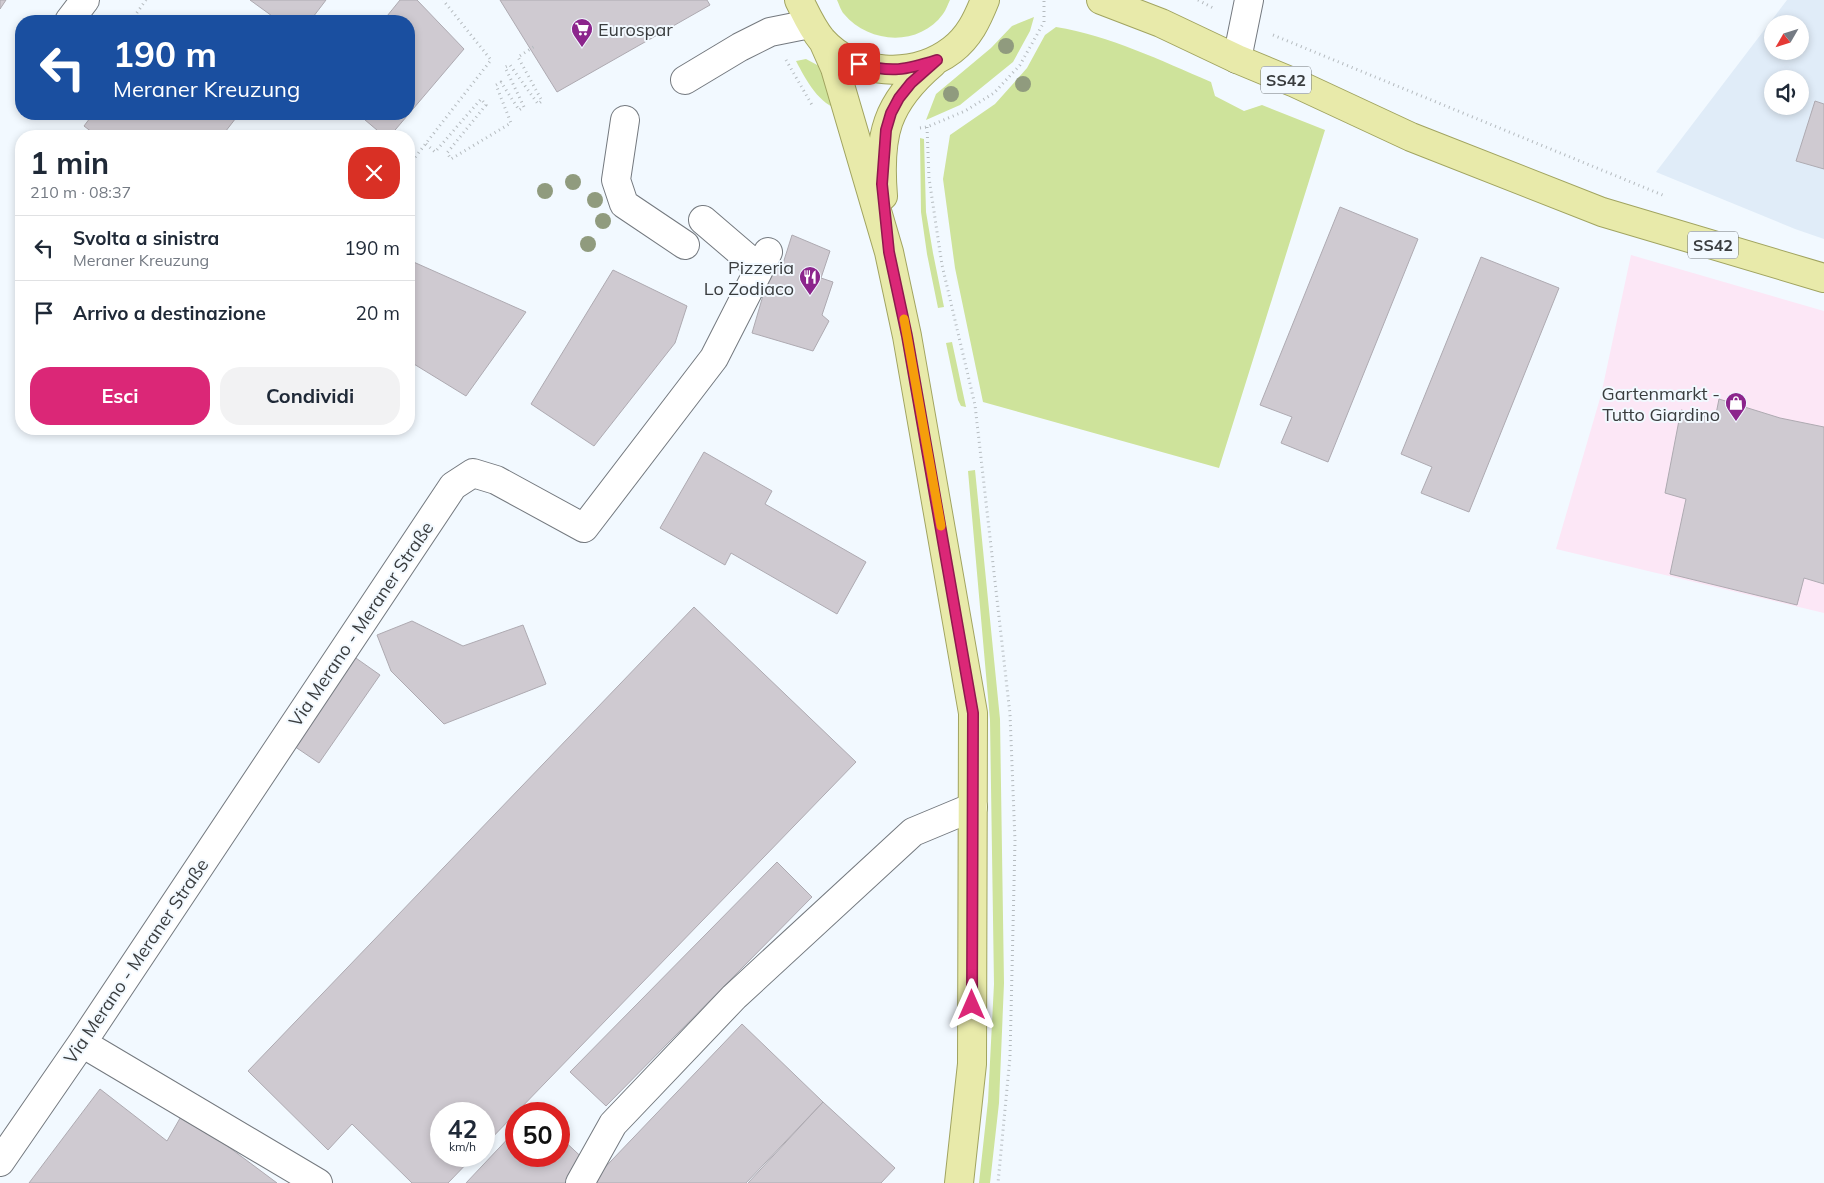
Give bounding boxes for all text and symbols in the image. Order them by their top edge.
north arrow [1764,15,1809,60]
map controls [1764,15,1809,115]
supermarket icon: Eurospar [570,17,594,48]
place label: Eurospar [598,18,673,41]
text: 190 m [113,32,217,76]
icon: left [30,35,95,100]
pin [838,43,880,85]
icon: arrive [845,50,873,78]
road number: SS42 [1261,66,1311,94]
button: sound [1764,70,1809,115]
text: Meraner Kreuzung [113,75,300,103]
text: 1 min [30,144,109,182]
button: close [348,147,400,199]
text: 210 m · 08:37 [30,182,131,202]
text: Svolta a sinistra [73,226,219,250]
road number: SS42 [1688,232,1738,258]
icon: left [30,234,58,262]
text: 190 m [344,236,400,260]
text: Meraner Kreuzung [73,250,209,270]
place label: Pizzeria Lo Zodiaco [704,256,794,300]
restaurant icon: Pizzeria Lo Zodiaco [798,265,822,296]
icon: arrive [30,299,58,327]
text: Arrivo a destinazione [73,301,266,325]
text: 20 m [356,301,400,325]
button: Esci [30,367,210,425]
button: Condividi [220,367,400,425]
place label: Gartenmarkt - Tutto Giardino [1602,382,1720,426]
shop icon: Gartenmarkt - Tutto Giardino [1724,391,1748,422]
street label: Via Merano - Meraner Straße [284,517,438,731]
street label: Via Merano - Meraner Straße [59,854,213,1068]
position arrow [945,978,997,1030]
speed limit sign: 50 [505,1102,570,1167]
text: 42 [447,1113,478,1144]
text: km/h [449,1139,476,1154]

